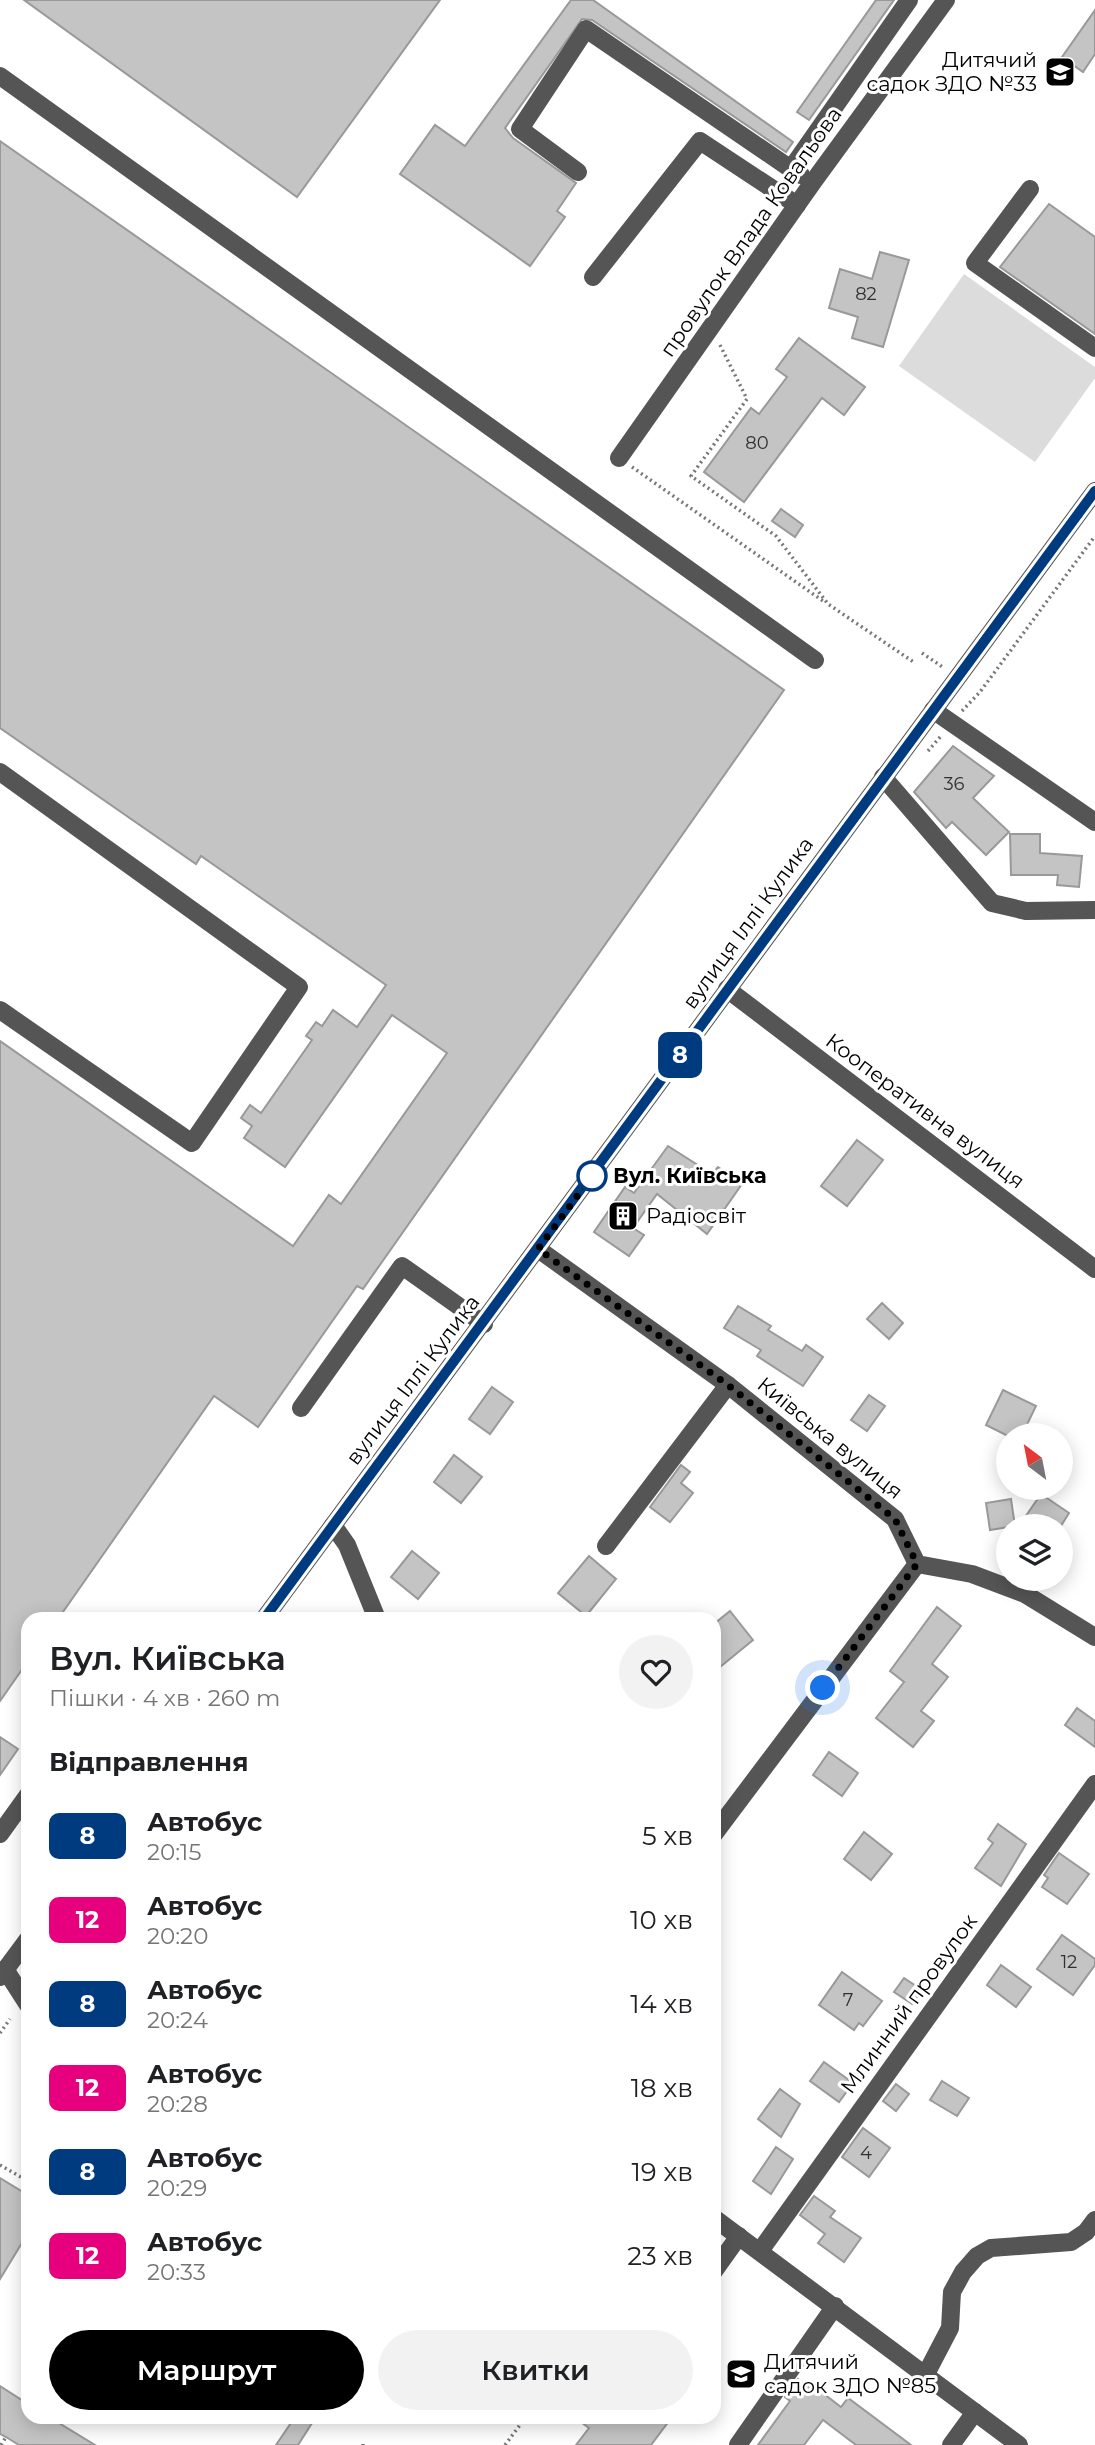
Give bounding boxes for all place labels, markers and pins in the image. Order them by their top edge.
place label: Дитячий садок ЗДО №33 [866,47,1037,96]
school or university icon: Дитячий садок ЗДО №33 [1043,55,1077,89]
marker: Вул. Київська [577,1161,607,1191]
place label: Вул. Київська [613,1163,767,1188]
building icon: Радіосвіт [606,1199,640,1233]
place label: Радіосвіт [646,1203,746,1228]
place label: Дитячий садок ЗДО №85 [764,2349,936,2398]
school or university icon: Дитячий садок ЗДО №85 [724,2357,758,2391]

